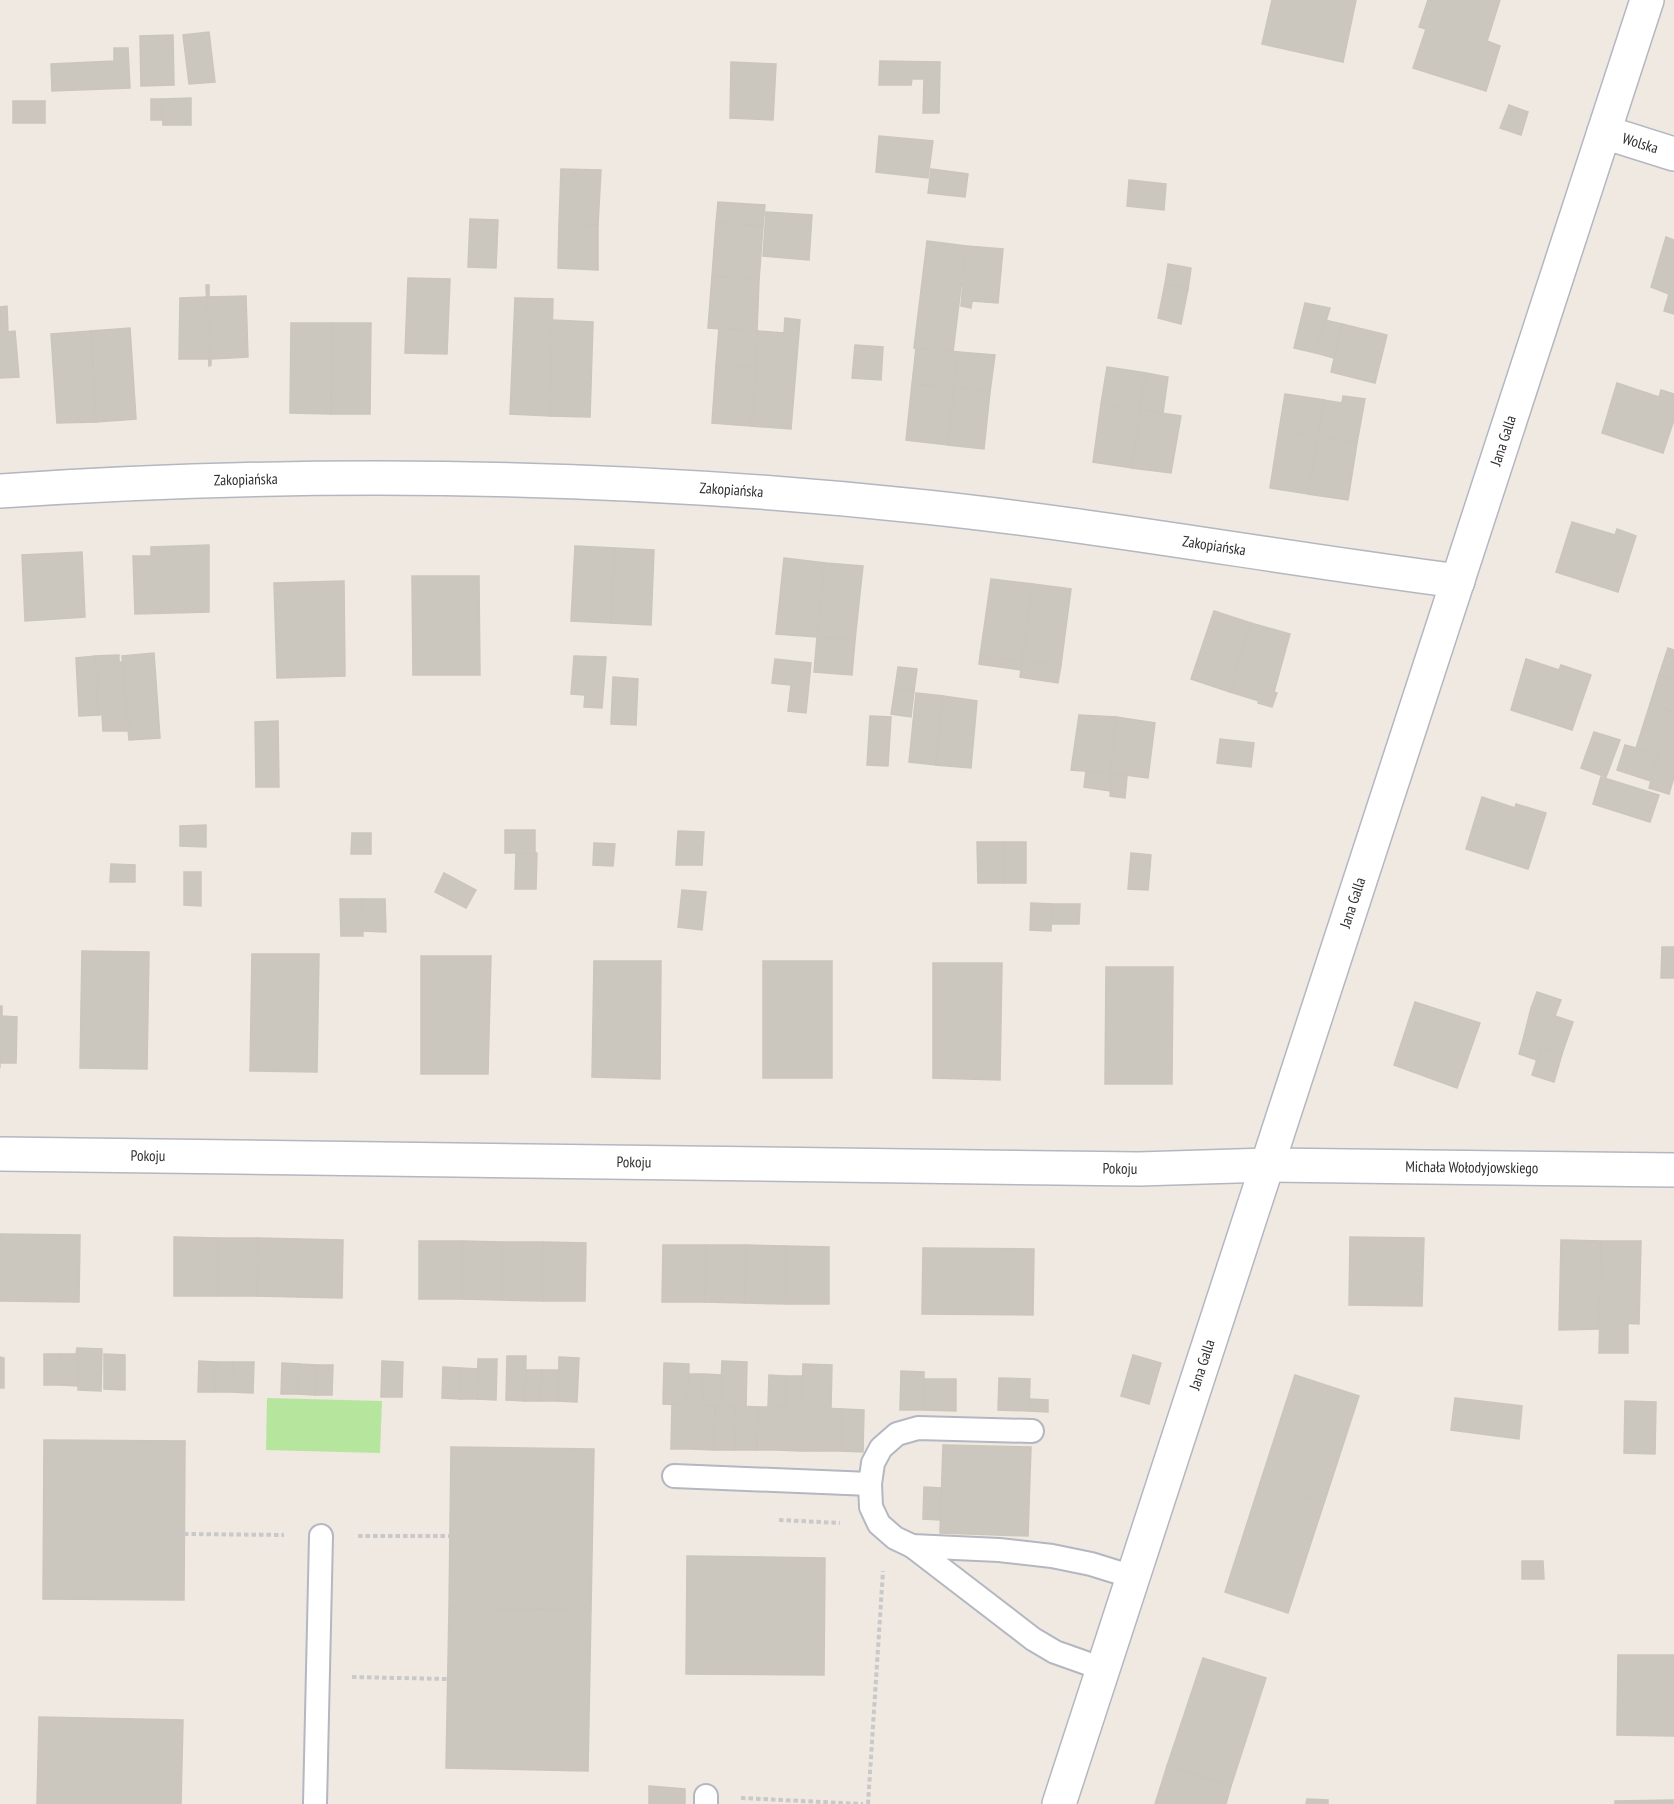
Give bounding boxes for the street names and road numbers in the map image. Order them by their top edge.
street label: Wolska [1620,128,1661,157]
street label: Jana Galla [1486,413,1520,469]
street label: Zakopiańska [214,469,278,489]
street label: Zakopiańska [699,478,764,501]
street label: Zakopiańska [1181,531,1247,559]
street label: Jana Galla [1335,875,1369,931]
street label: Pokoju [131,1146,165,1165]
street label: Pokoju [616,1152,651,1172]
street label: Michała Wołodyjowskiego [1405,1157,1539,1177]
street label: Pokoju [1102,1159,1137,1178]
street label: Jana Galla [1184,1337,1219,1393]

